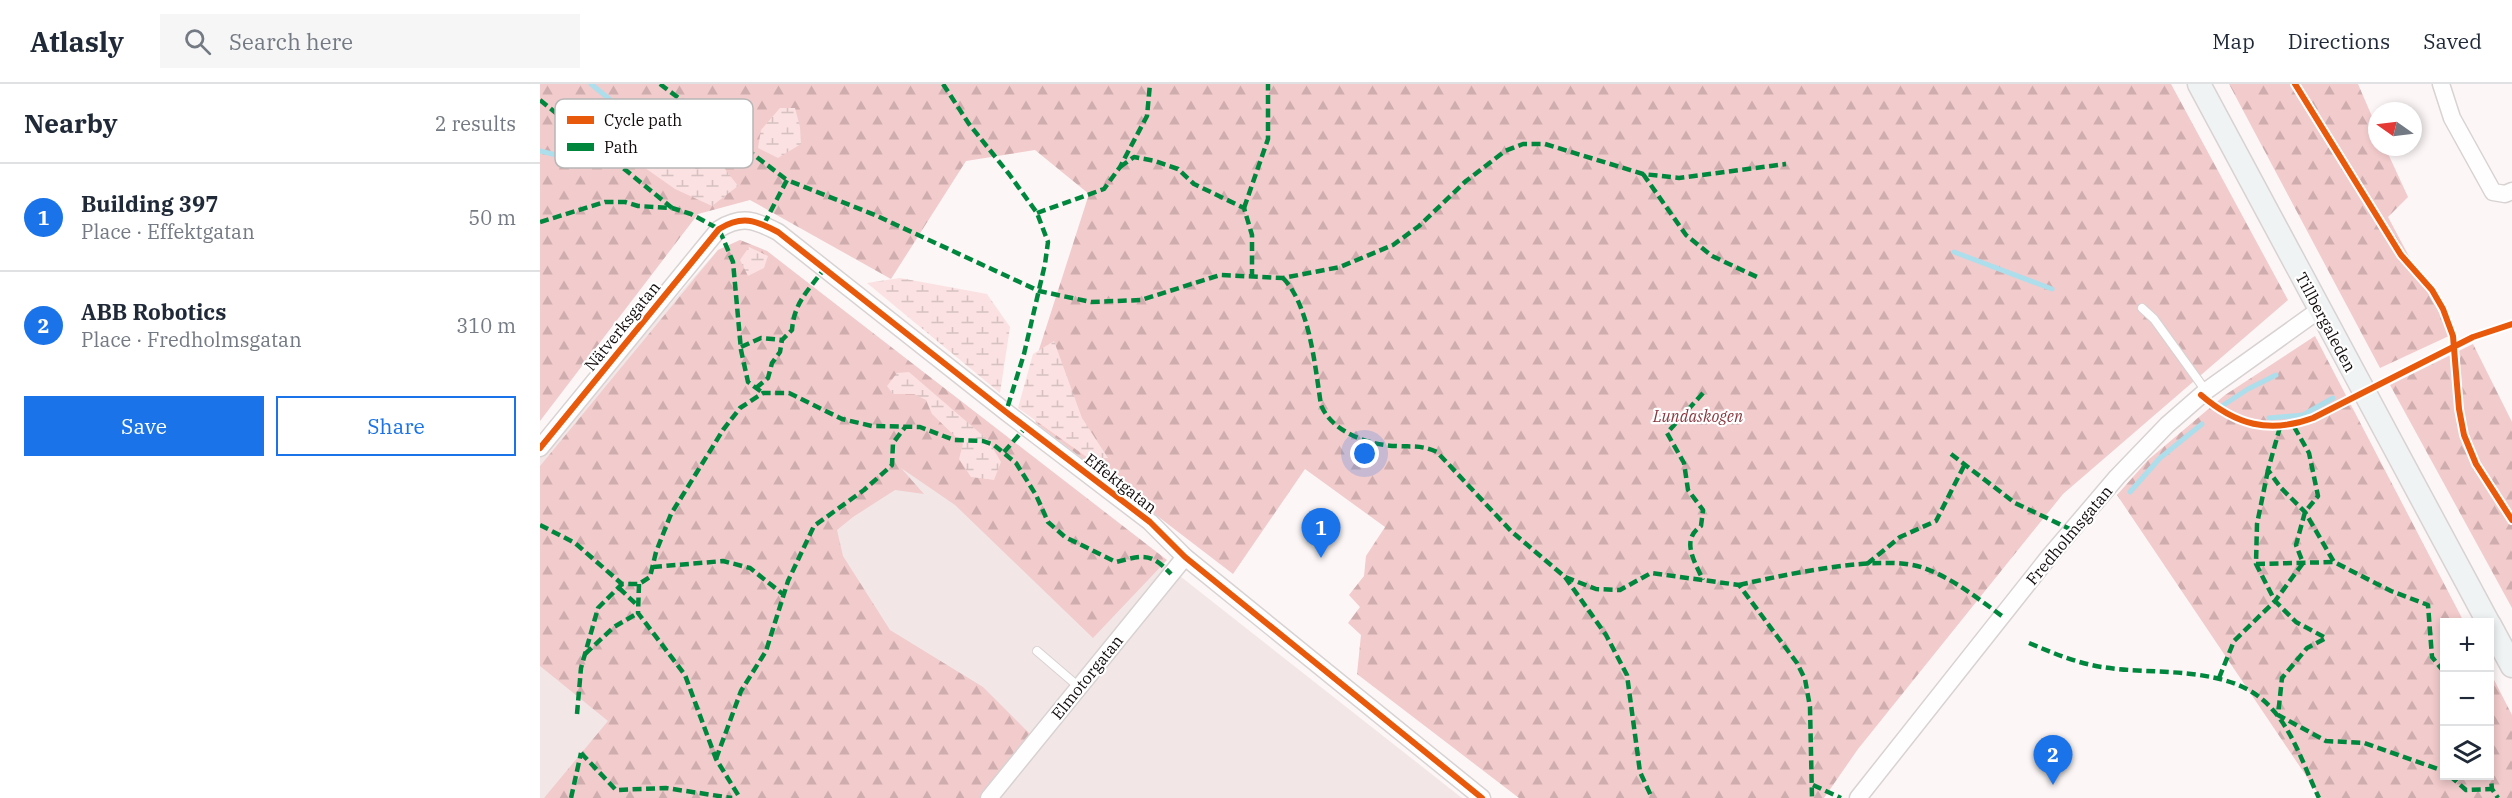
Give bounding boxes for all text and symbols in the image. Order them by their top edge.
search box [160,14,580,68]
text: Atlasly [30,23,124,60]
icon: search [181,25,214,58]
text: Search here [229,27,353,56]
text: Map [2212,27,2255,55]
text: Directions [2288,27,2390,55]
text: Saved [2423,27,2482,55]
legend [555,99,753,168]
north arrow [2368,102,2422,156]
text: Nearby [24,106,118,140]
text: 2 results [435,110,516,137]
text: Cycle path [604,110,682,130]
text: Path [604,137,638,157]
text: Building 397 [81,189,218,218]
text: 1 [38,204,50,231]
text: 50 m [468,204,516,231]
text: Place · Effektgatan [81,218,255,245]
street label: Tillbergaleden [2291,269,2361,375]
street label: Nätverksgatan [580,277,664,375]
text: ABB Robotics [81,297,226,326]
text: 2 [38,312,50,339]
text: 310 m [456,312,516,339]
text: Place · Fredholmsgatan [81,326,302,353]
button: Save [24,396,264,456]
button: Share [276,396,516,456]
park label: Lundaskogen [1652,406,1743,426]
your location [1350,439,1379,468]
street label: Effektgatan [1081,449,1161,517]
street label: Fredholmsgatan [2022,481,2116,589]
pin: 1 [1302,508,1340,558]
map controls [2440,618,2494,780]
button: + [2440,618,2494,672]
street label: Elmotorgatan [1047,631,1127,723]
button: − [2440,672,2494,726]
button: layers [2440,726,2494,780]
pin: 2 [2034,736,2072,785]

